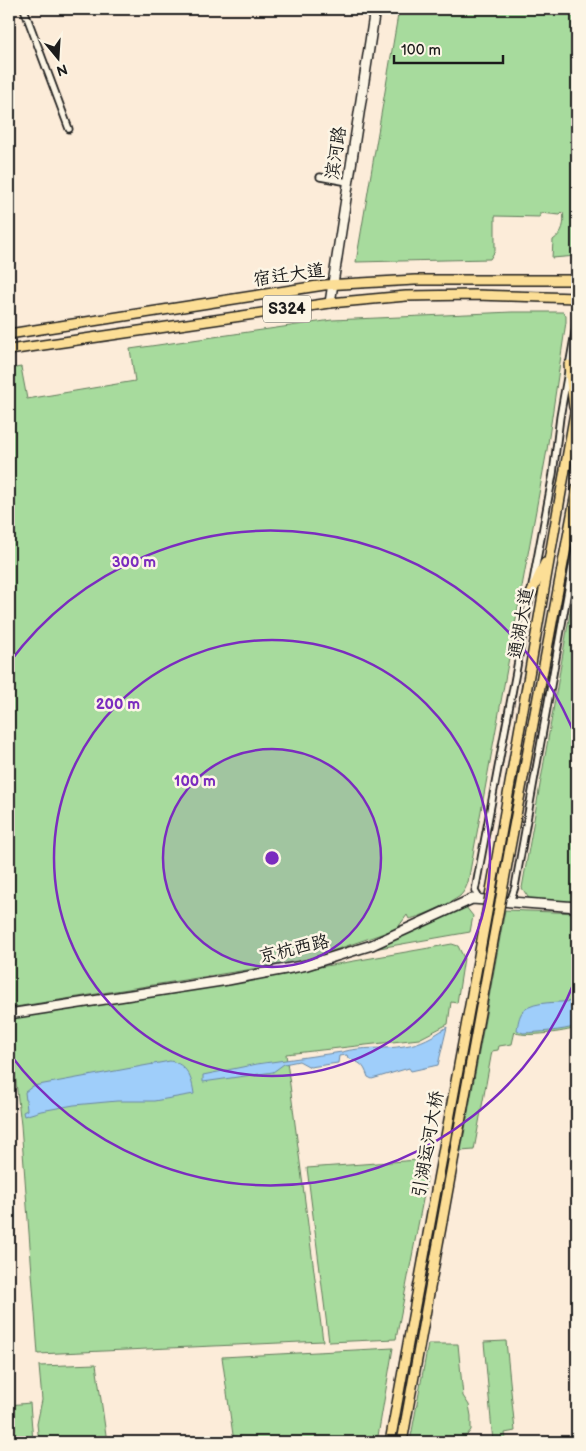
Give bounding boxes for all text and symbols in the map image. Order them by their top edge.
north arrow [32,32,82,82]
scale bar [394,32,502,64]
text: 100 m [401,41,441,60]
text: N [54,60,69,80]
street label: 滨河路 [321,125,351,181]
street label: 宿迁大道 [252,260,326,290]
road number: S324 [263,296,311,322]
text: 300 m [112,553,156,572]
street label: 通湖大道 [504,586,538,660]
text: 200 m [96,695,140,714]
text: 100 m [174,772,216,791]
centre of rings [263,849,281,867]
street label: 京杭西路 [257,931,331,967]
street label: 引湖运河大桥 [408,1089,448,1199]

